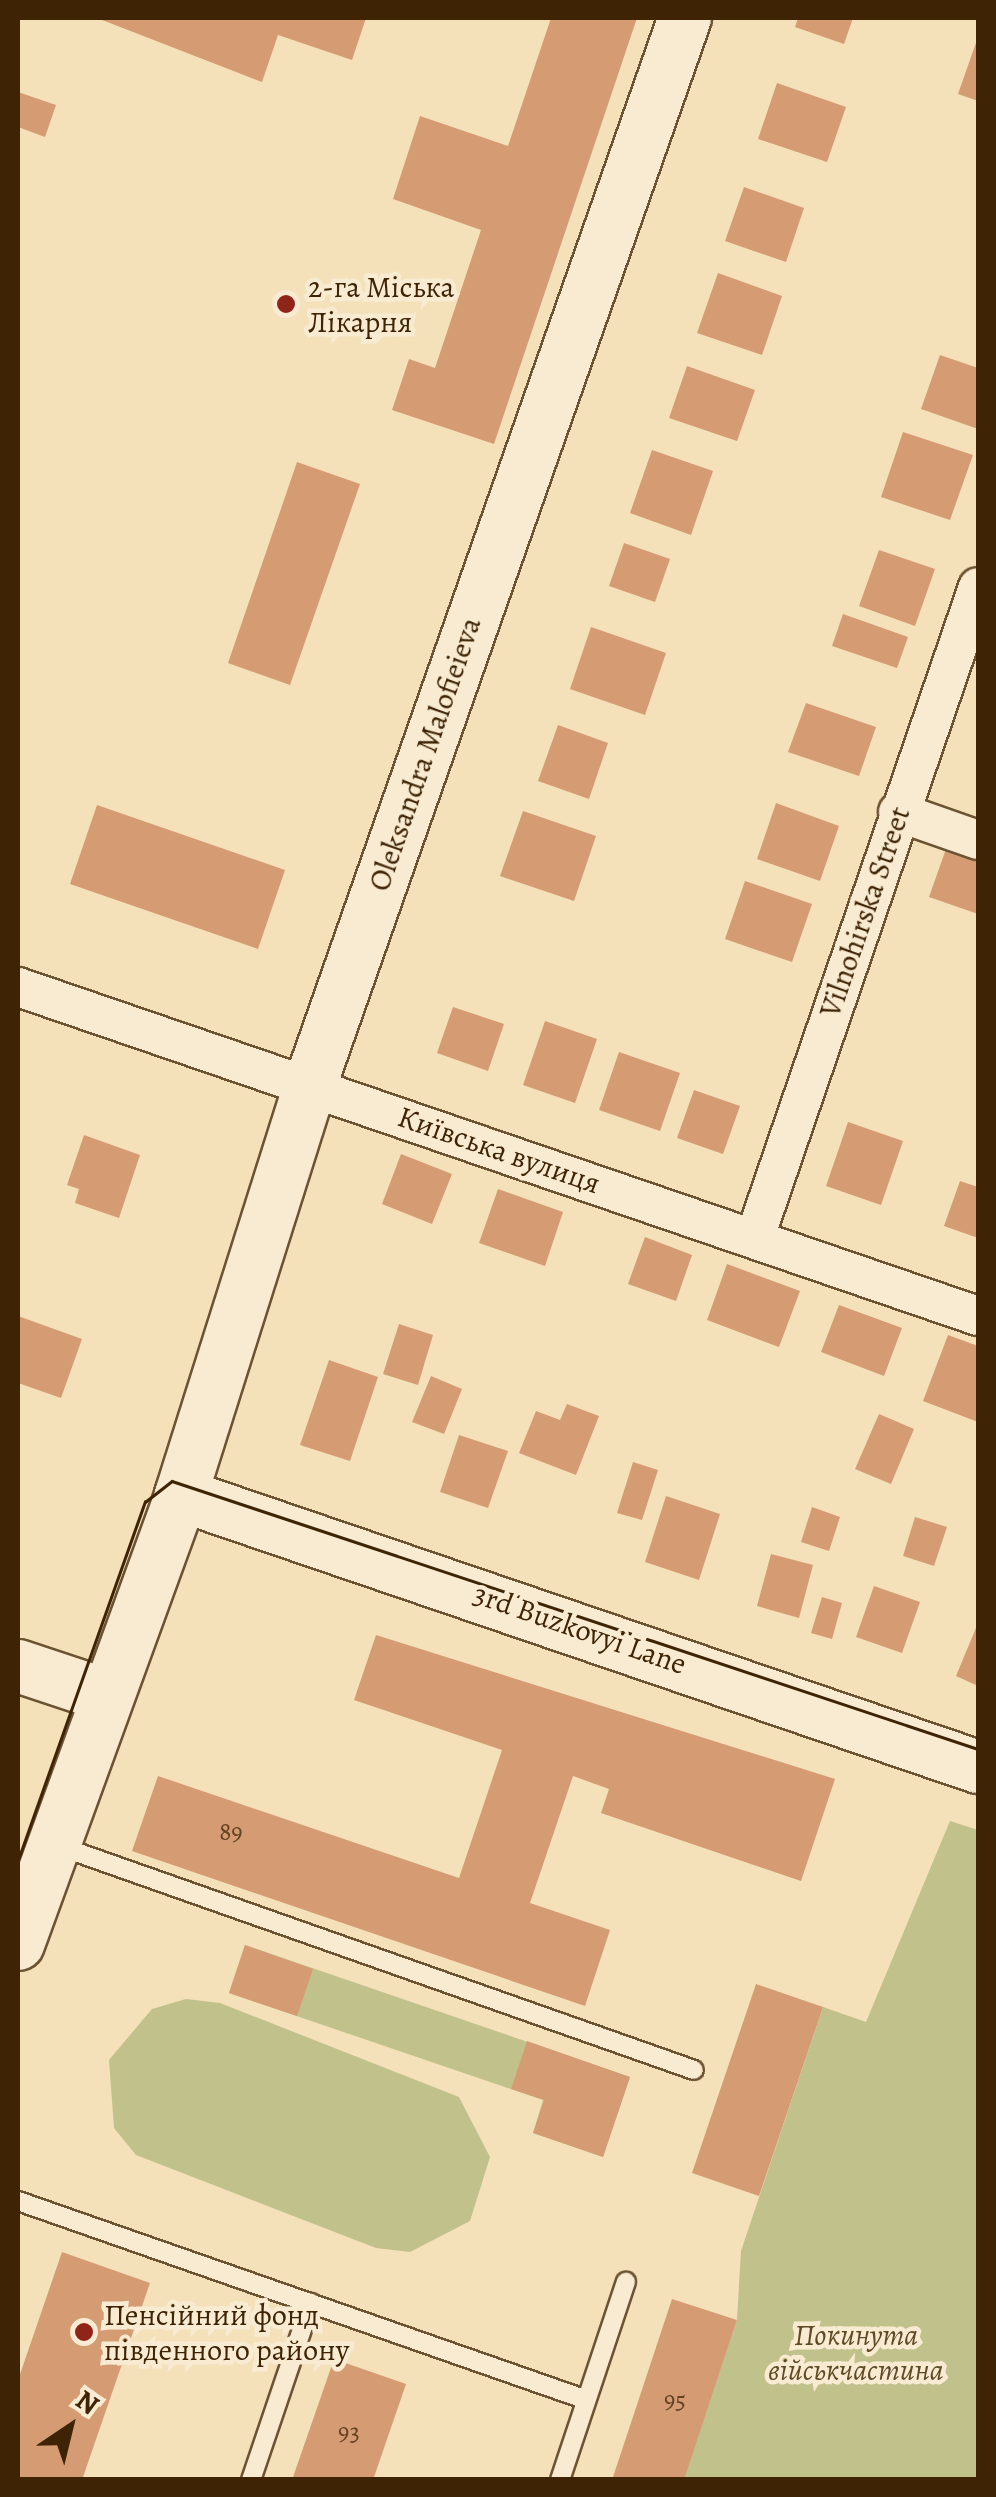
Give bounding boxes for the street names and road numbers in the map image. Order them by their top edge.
street label: Oleksandra Malofieieva [361,612,489,896]
street label: Vilnohirska Street [812,802,918,1022]
street label: Київська вулиця [393,1099,605,1201]
street label: 3rd Buzkovyi Lane [469,1576,691,1682]

